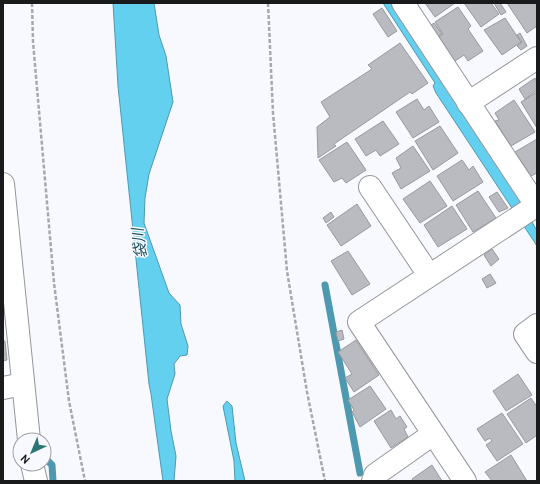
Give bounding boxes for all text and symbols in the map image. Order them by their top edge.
water label: 袋川 [129,225,152,259]
north arrow [12,432,52,472]
text: N [18,451,33,466]

